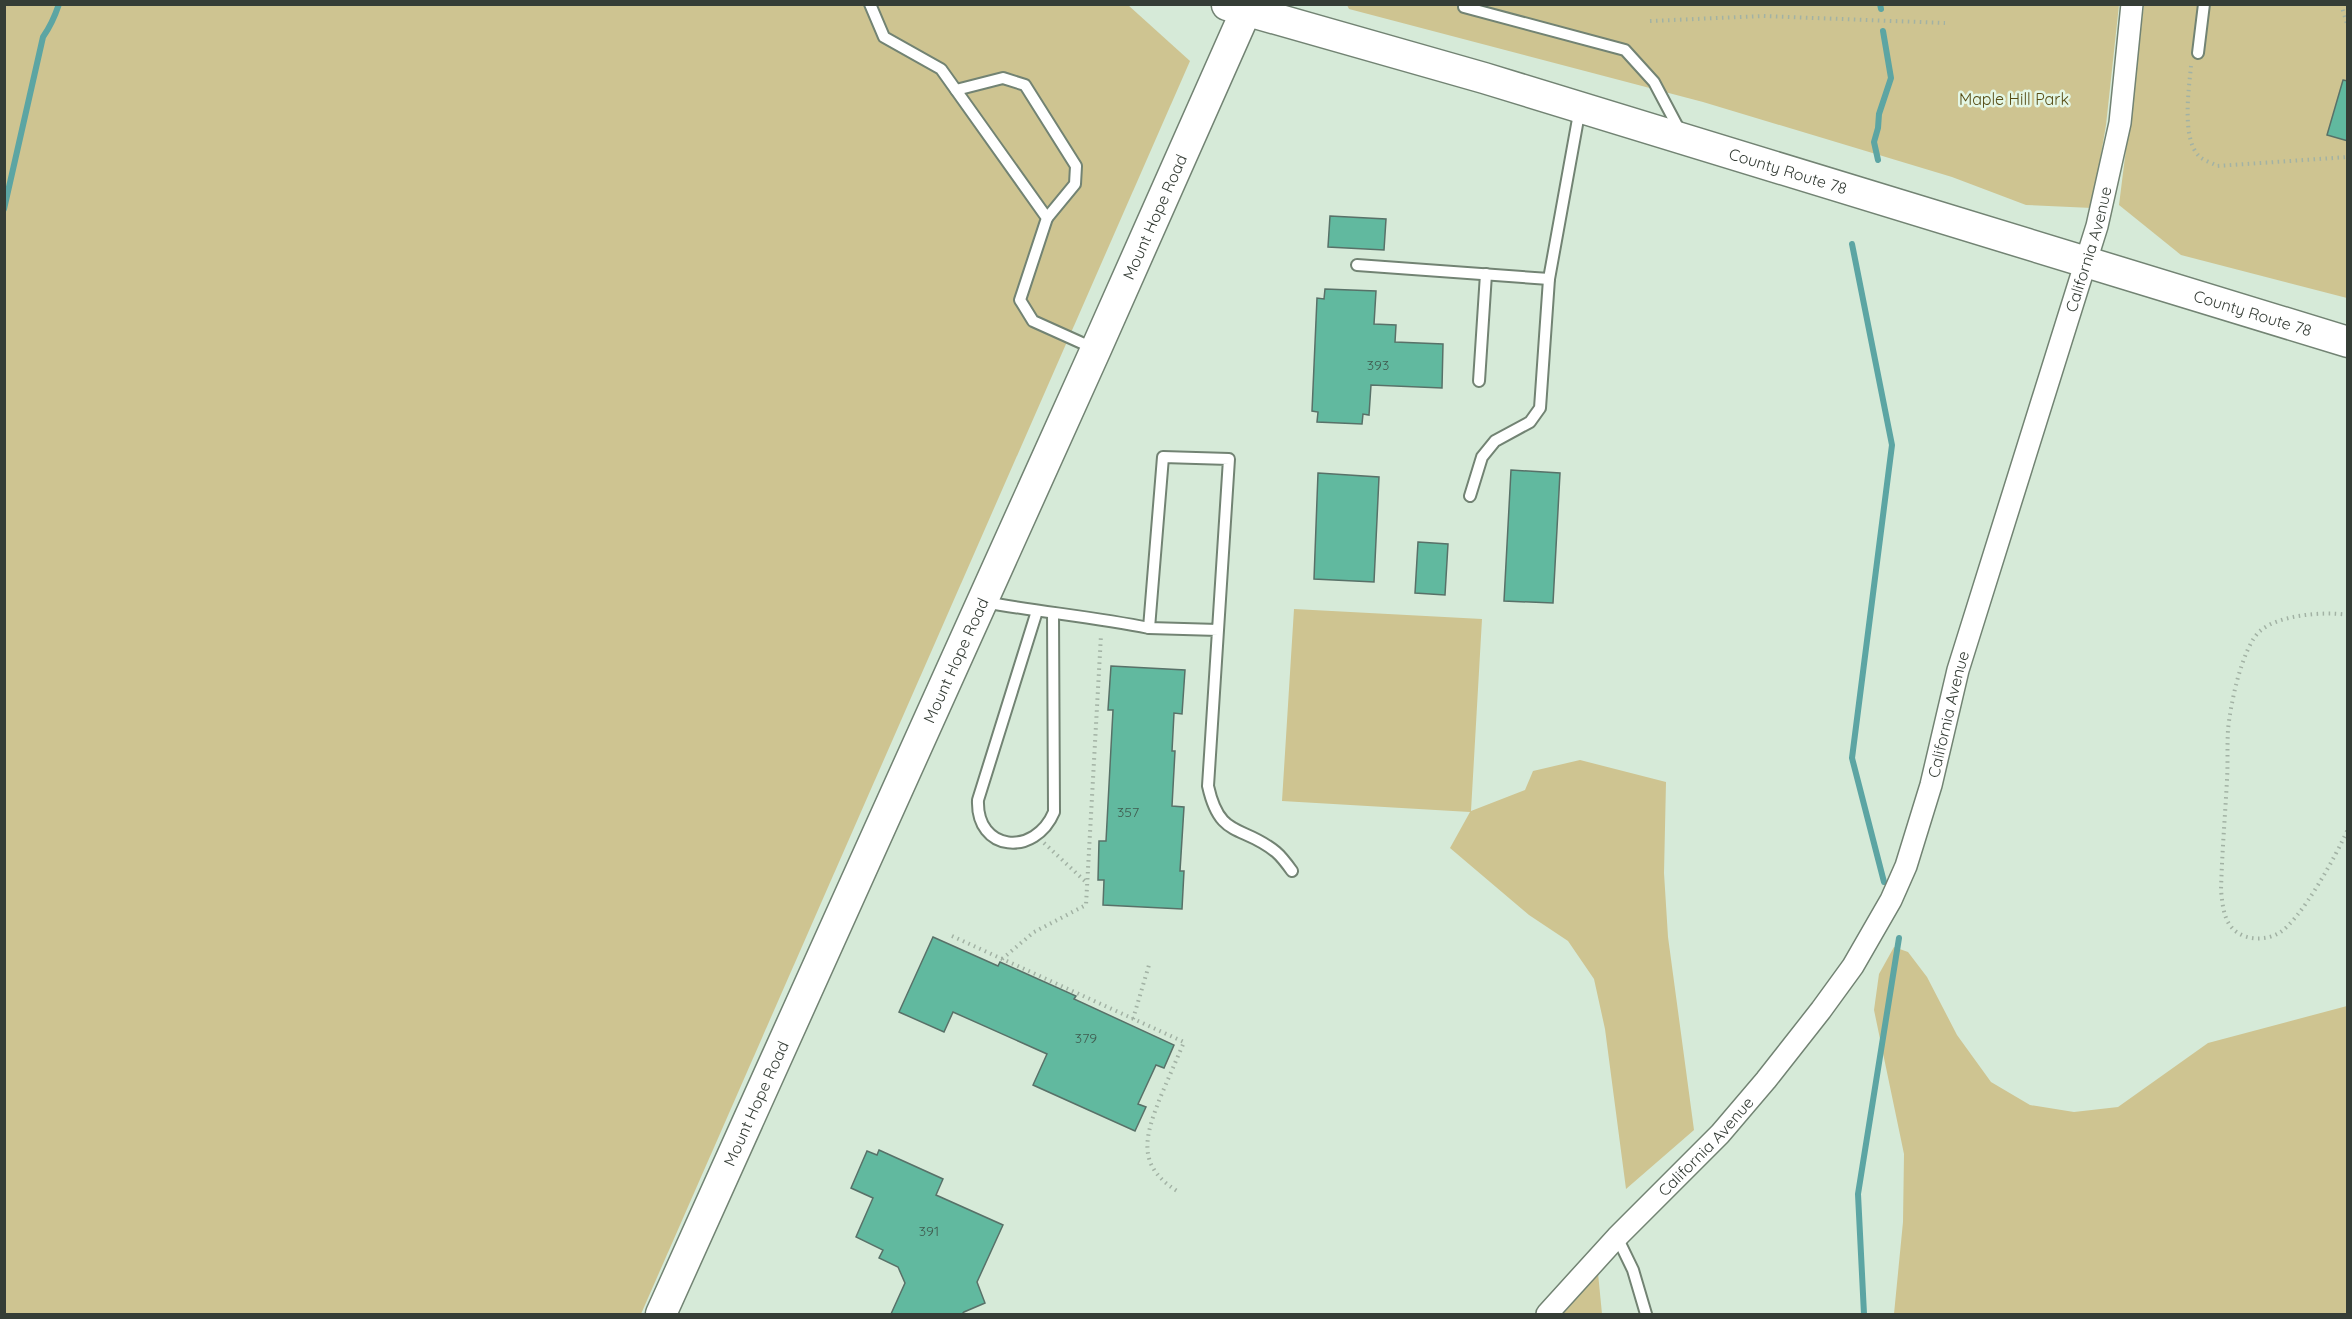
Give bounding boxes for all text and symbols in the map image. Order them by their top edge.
park label: Maple Hill Park [1959,89,2069,109]
street label: County Route 78 [1726,143,1849,198]
street label: Mount Hope Road [1118,151,1191,283]
street label: California Avenue [2061,184,2116,314]
street label: County Route 78 [2191,285,2314,340]
house number: 393 [1367,356,1389,374]
street label: Mount Hope Road [919,595,993,726]
street label: California Avenue [1923,648,1973,780]
house number: 357 [1117,803,1139,821]
house number: 379 [1075,1029,1097,1047]
street label: Mount Hope Road [719,1038,793,1169]
street label: California Avenue [1654,1092,1758,1200]
house number: 391 [919,1222,939,1240]

